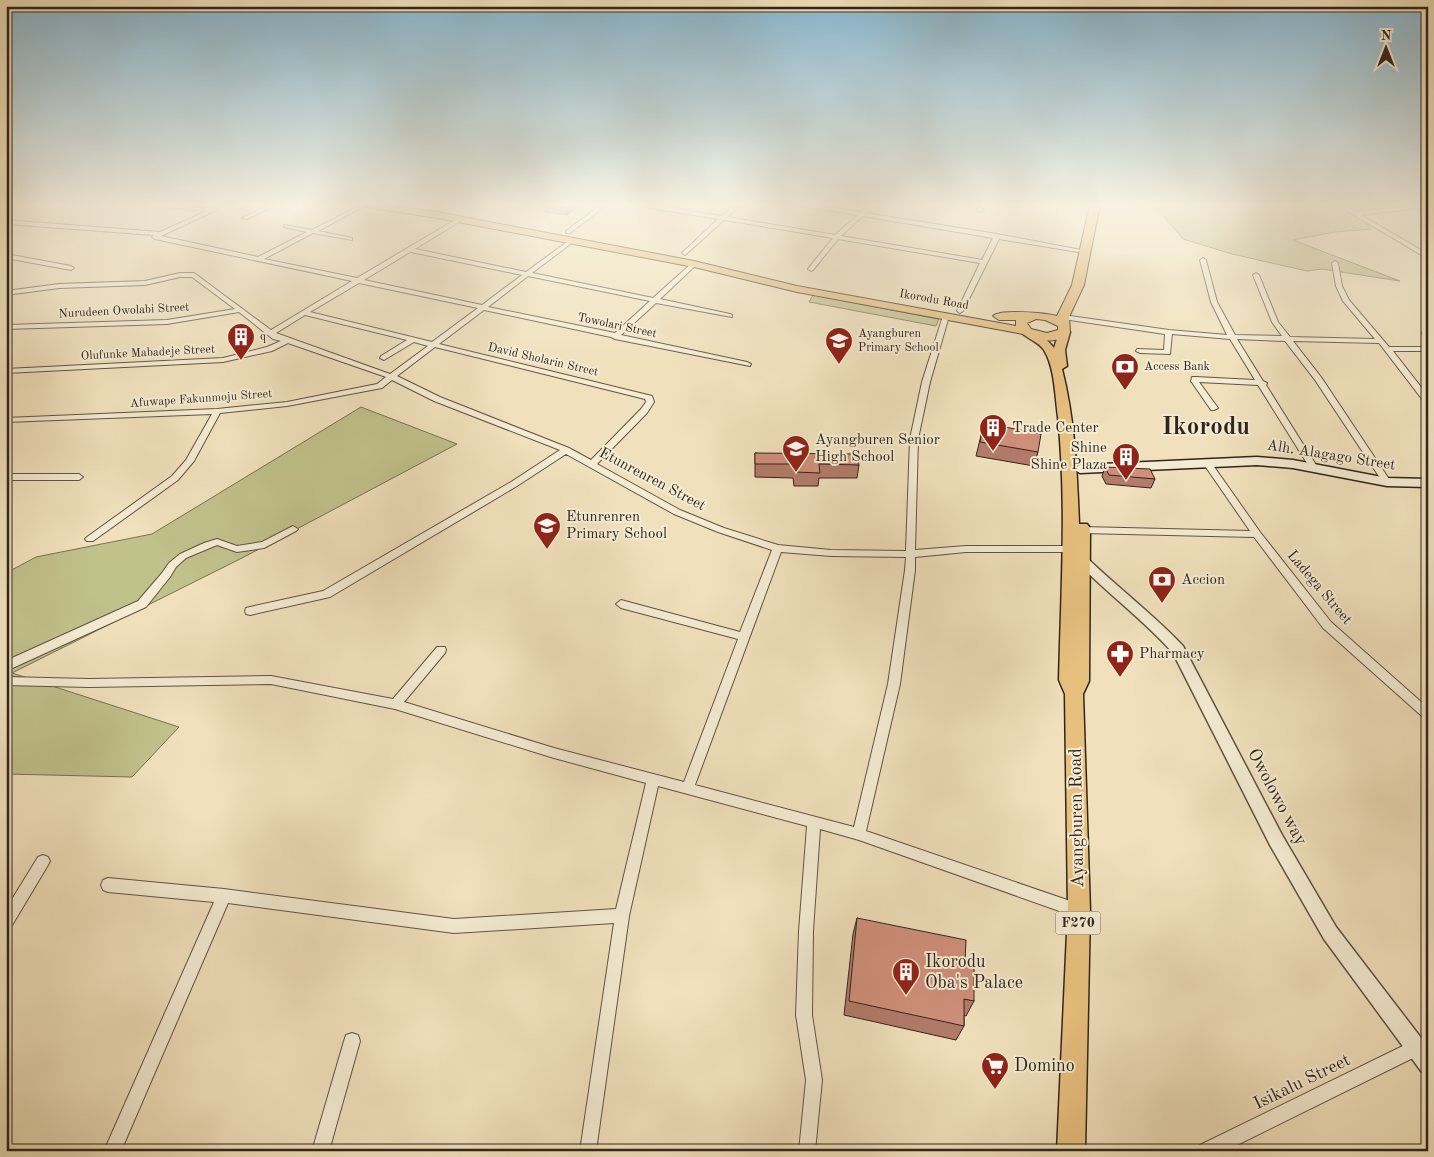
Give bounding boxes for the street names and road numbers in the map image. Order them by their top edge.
street label: Ikorodu Road [898,288,970,312]
street label: Nurudeen Owolabi Street [58,302,190,320]
street label: Towolari Street [576,312,658,340]
street label: David Sholarin Street [487,341,599,379]
street label: Olufunke Mabadeje Street [81,343,215,363]
street label: Afuwape Fakunmoju Street [129,388,273,410]
street label: Alh. Alagago Street [1266,438,1396,474]
street label: Etunrenren Street [596,446,708,514]
street label: Ladega Street [1284,548,1354,628]
street label: Owolowo way [1244,746,1310,849]
street label: Ayangburen Road [1067,748,1087,888]
road number: F270 [1056,911,1100,934]
street label: Isikalu Street [1251,1051,1353,1113]

